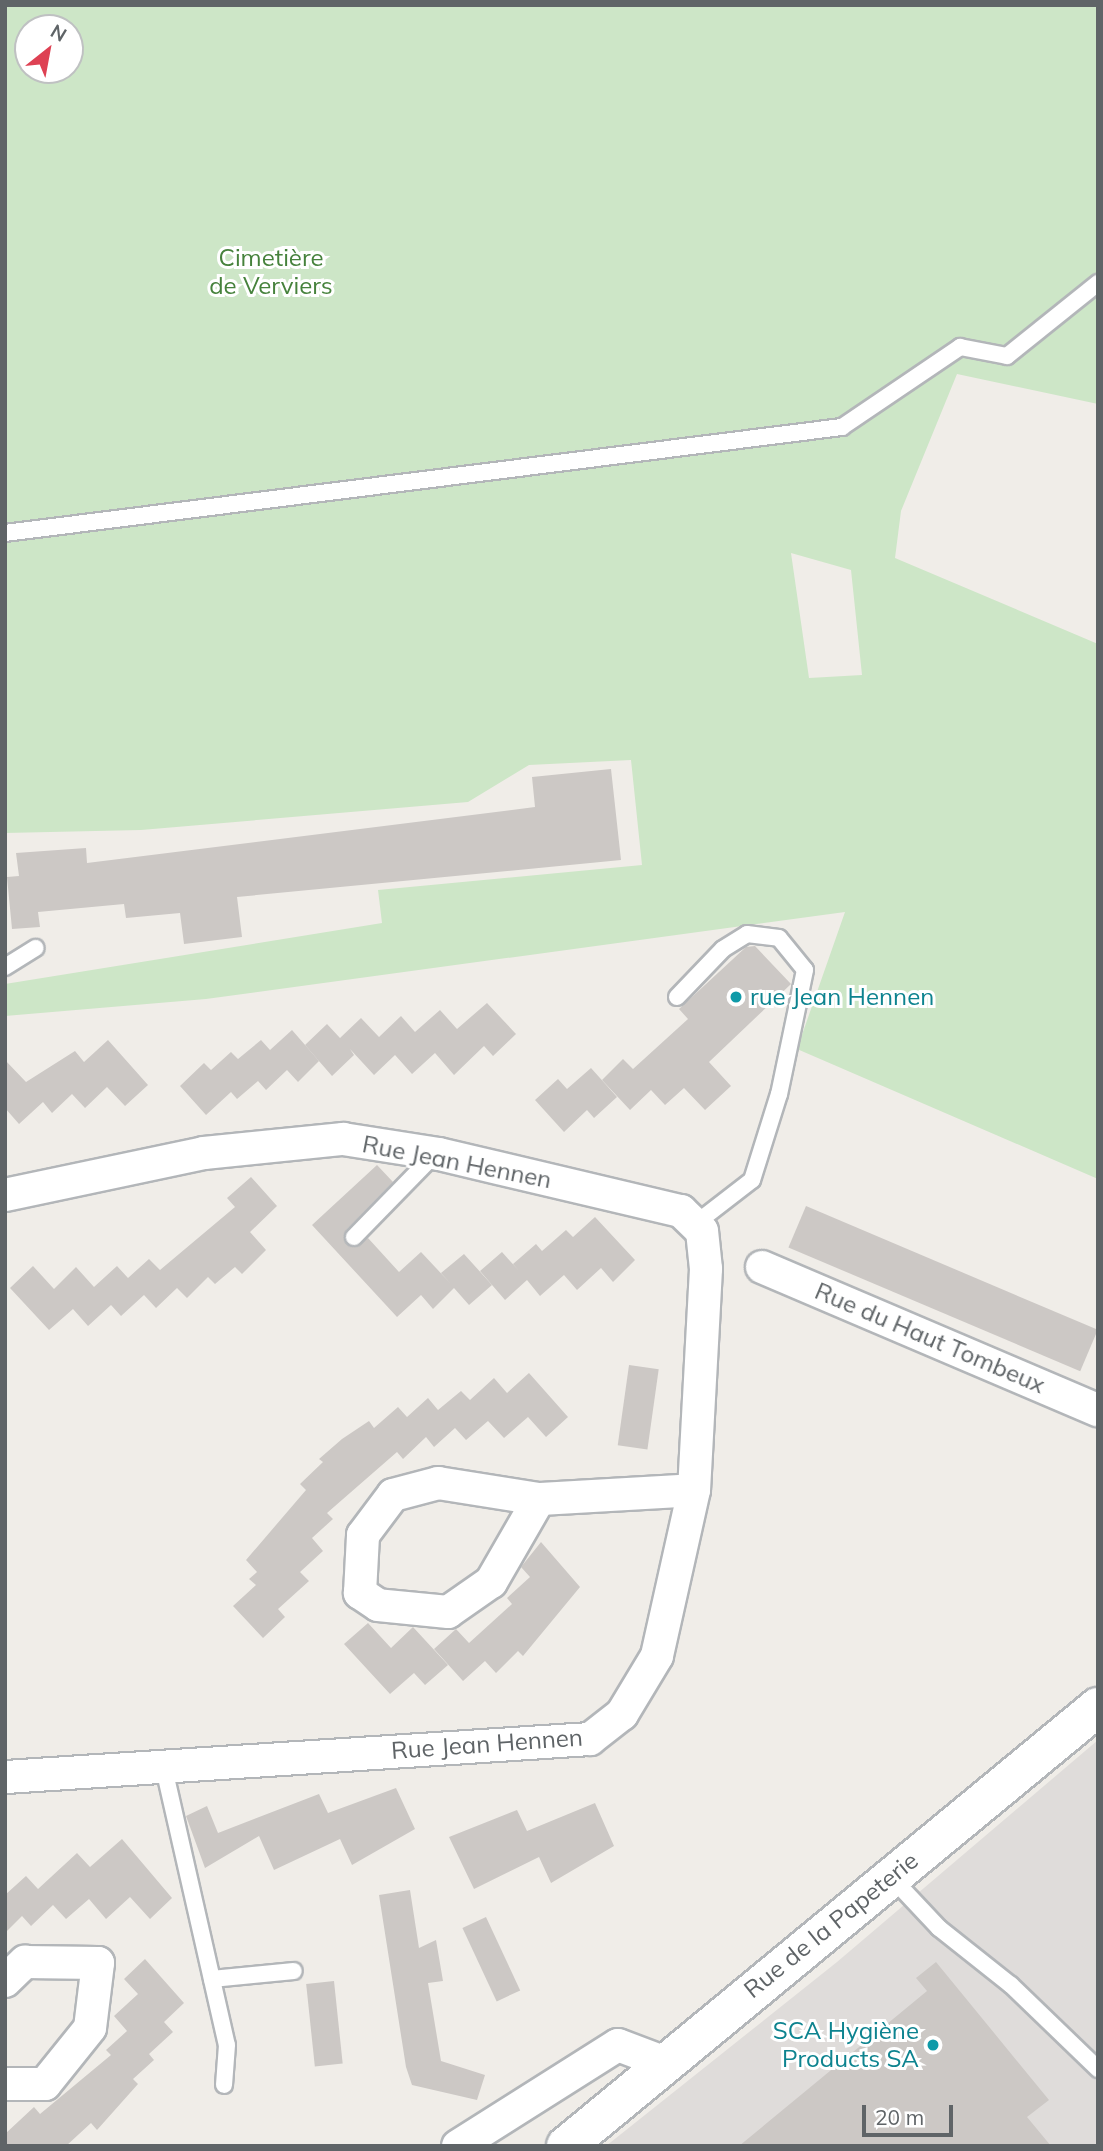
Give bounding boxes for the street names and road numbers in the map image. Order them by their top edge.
street label: Rue Jean Hennen [360,1130,554,1194]
street label: Rue du Haut Tombeux [811,1276,1049,1400]
street label: Rue Jean Hennen [390,1723,584,1765]
street label: Rue de la Papeterie [738,1846,924,2004]

